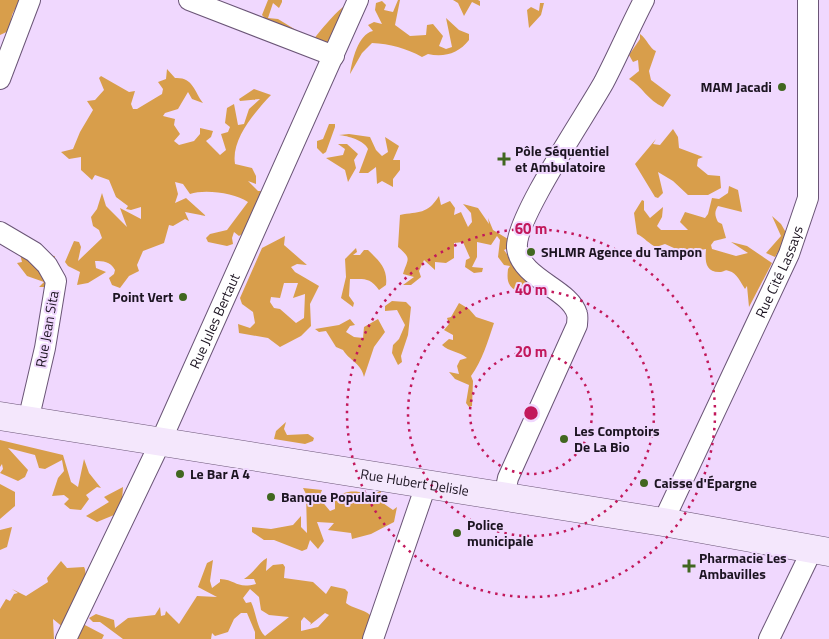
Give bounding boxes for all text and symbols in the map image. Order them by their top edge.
place label: MAM Jacadi [700,76,772,97]
marker: MAM Jacadi [776,81,788,93]
place label: Pôle Séquentiel et Ambulatoire [515,140,609,177]
marker: Pôle Séquentiel et Ambulatoire [497,152,511,166]
text: 60 m [515,217,547,240]
street label: Rue Cité Lassays [749,223,808,321]
place label: SHLMR Agence du Tampon [541,241,702,262]
marker: SHLMR Agence du Tampon [525,246,537,258]
street label: Rue Jules Bertaut [184,270,245,372]
text: 40 m [515,278,547,301]
place label: Point Vert [112,286,173,307]
street label: Rue Jean Sita [29,289,64,369]
marker: Point Vert [177,291,189,303]
text: 20 m [515,340,547,363]
centre of rings [522,404,540,422]
place label: Les Comptoirs De La Bio [574,420,660,457]
marker: Les Comptoirs De La Bio [558,433,570,445]
place label: Le Bar A 4 [190,463,250,484]
street label: Rue Hubert Delisle [359,463,471,501]
marker: Le Bar A 4 [174,468,186,480]
place label: Caisse d'Épargne [654,472,757,493]
marker: Caisse d'Épargne [638,477,650,489]
place label: Banque Populaire [281,486,388,507]
marker: Banque Populaire [265,491,277,503]
place label: Police municipale [467,514,533,551]
marker: Police municipale [451,527,463,539]
place label: Pharmacie Les Ambavilles [699,547,787,584]
marker: Pharmacie Les Ambavilles [683,560,695,572]

